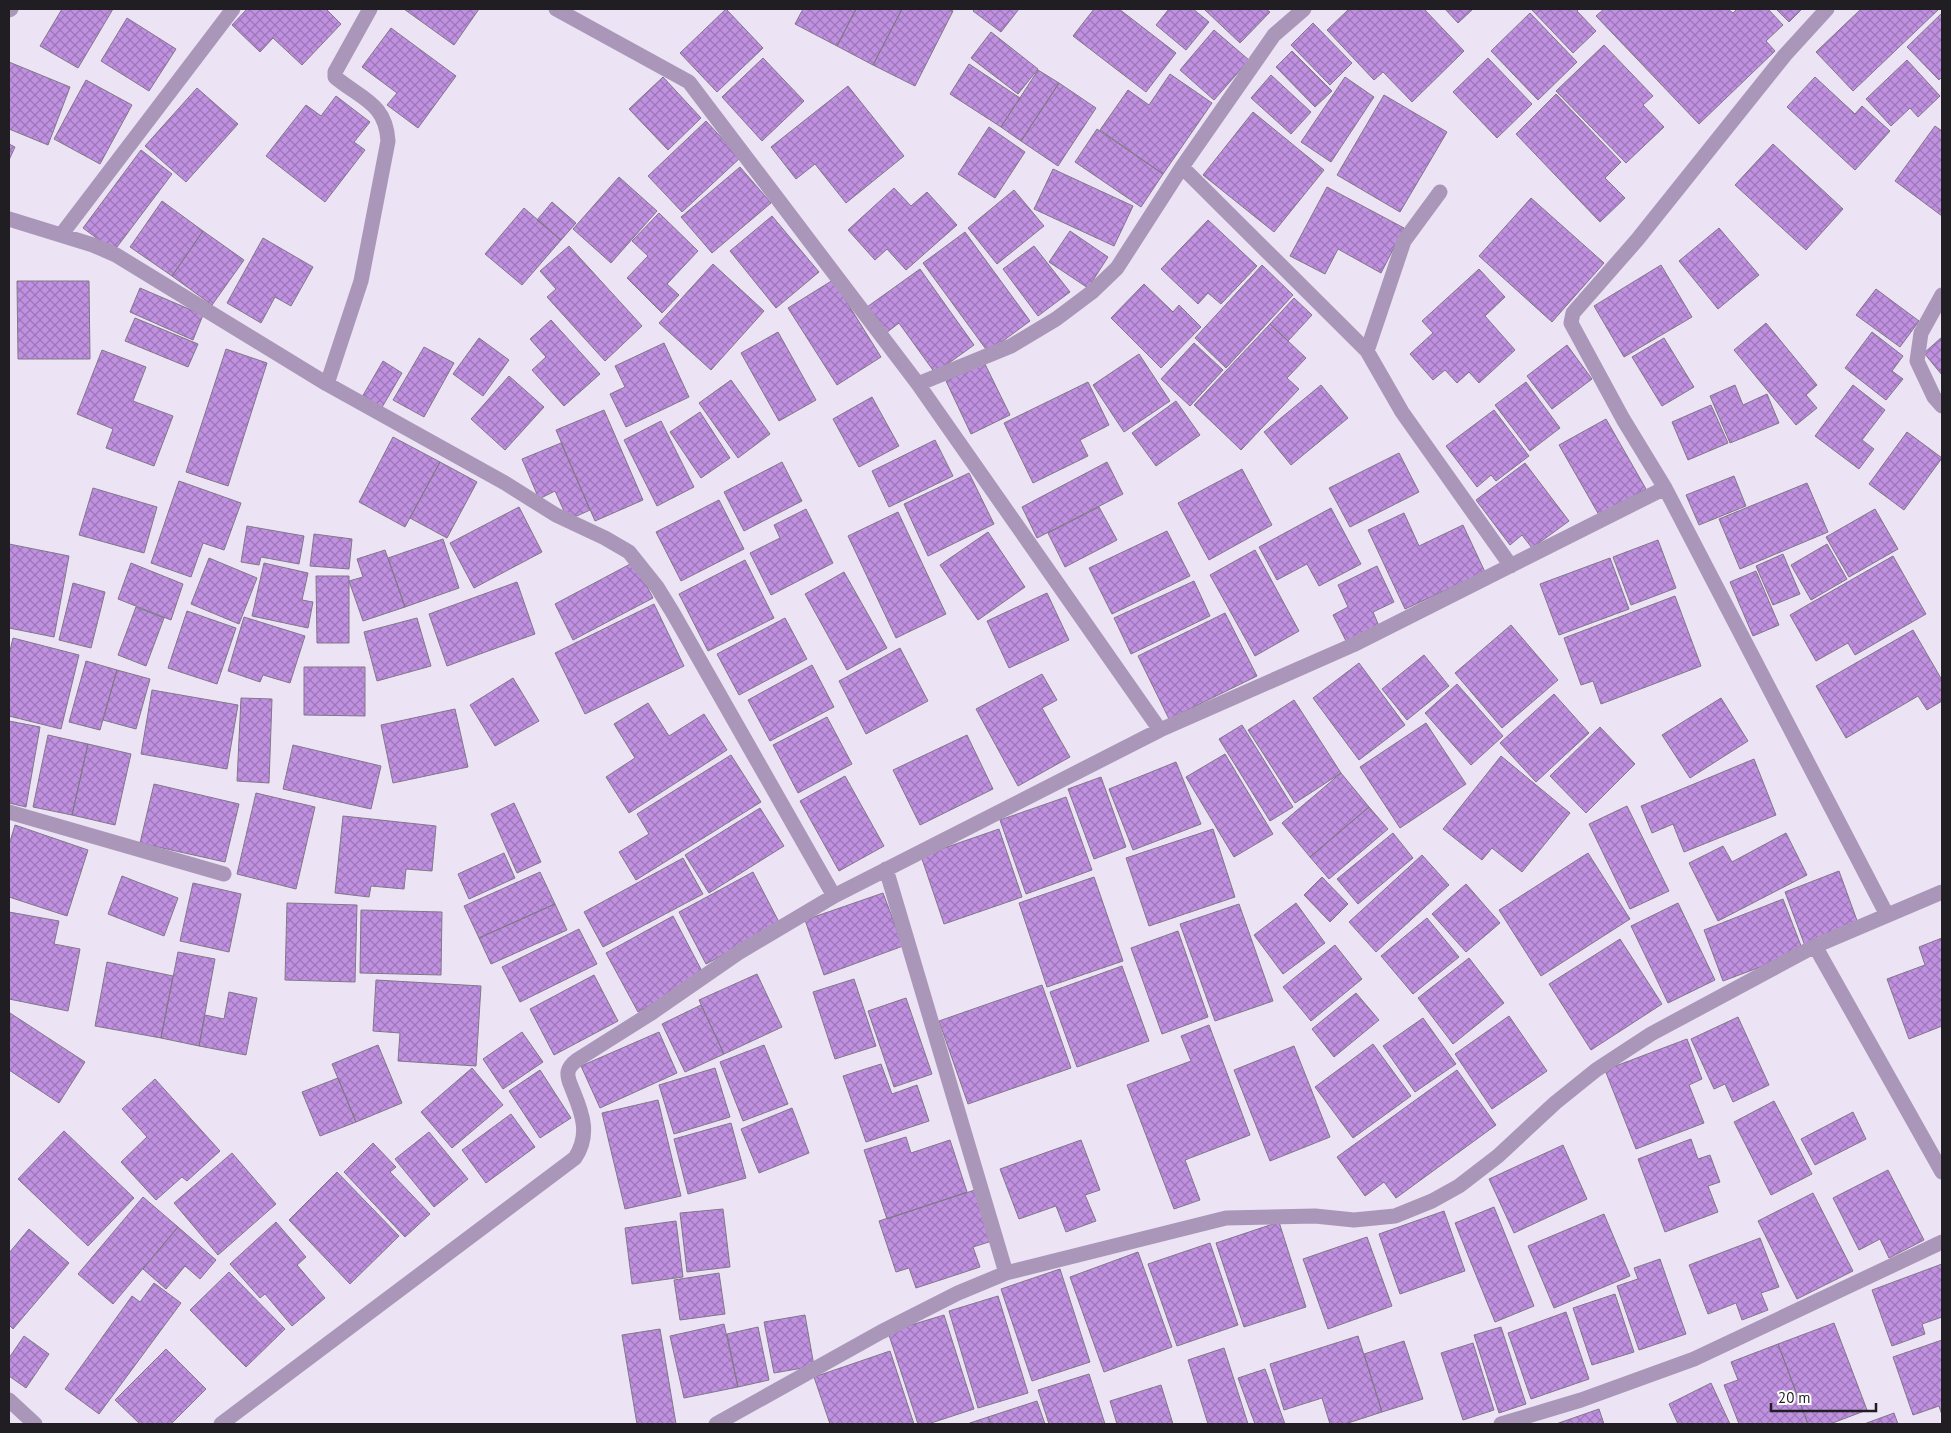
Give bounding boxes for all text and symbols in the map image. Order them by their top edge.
scale bar [1771,1380,1876,1412]
text: 20 m [1778,1388,1811,1407]

